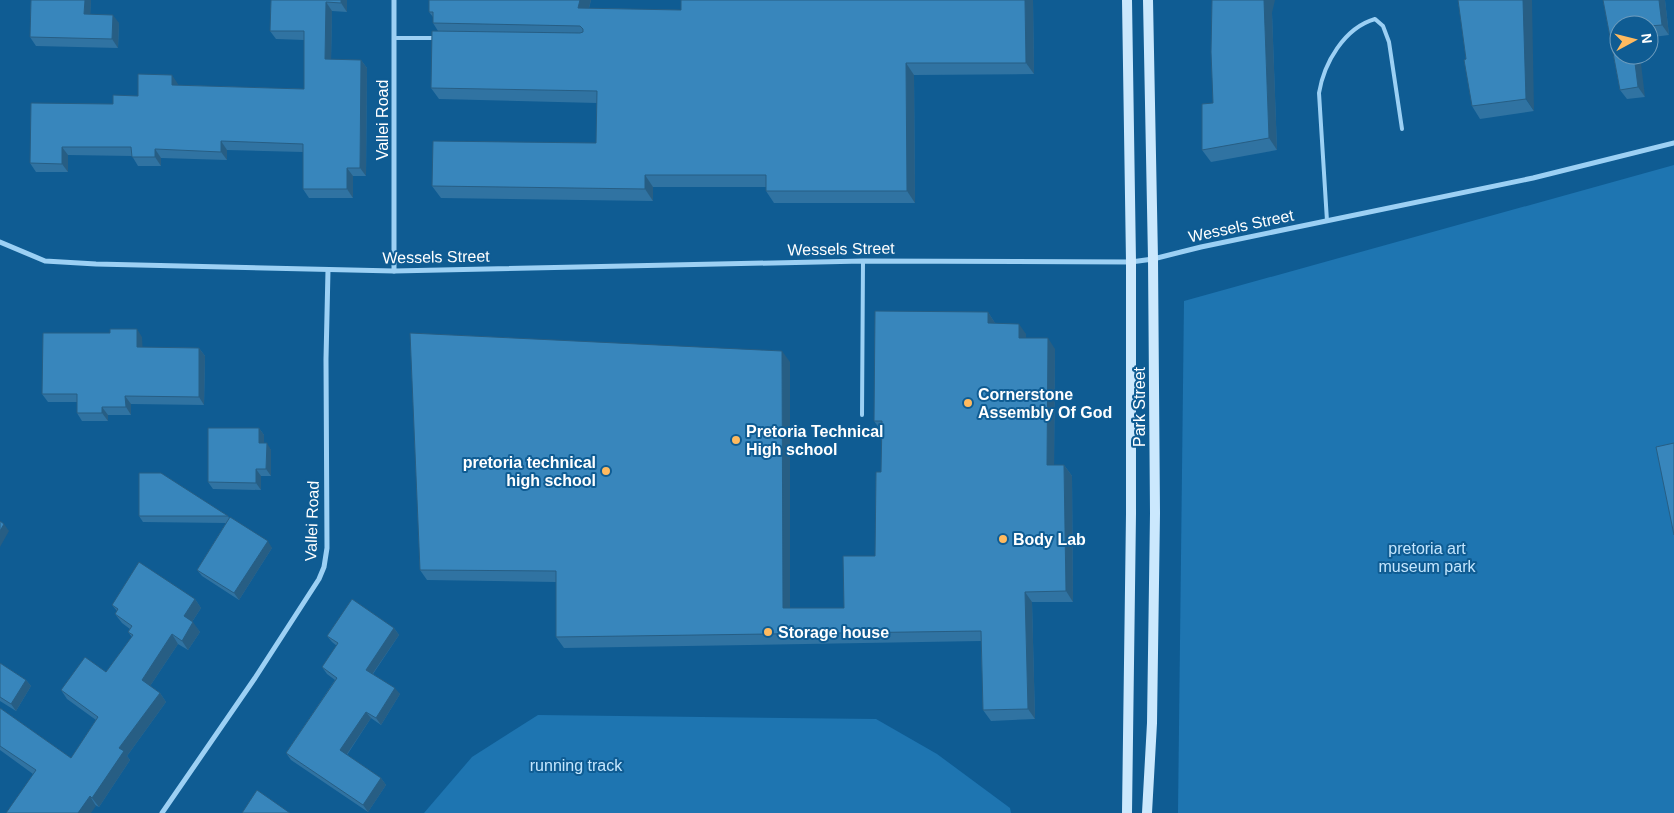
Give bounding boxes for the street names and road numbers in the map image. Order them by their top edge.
street label: Vallei Road [374,80,391,160]
street label: Wessels Street [1187,206,1296,245]
street label: Wessels Street [787,240,895,258]
street label: Wessels Street [382,248,490,266]
street label: Park Street [1131,366,1148,447]
street label: Vallei Road [302,480,322,562]

